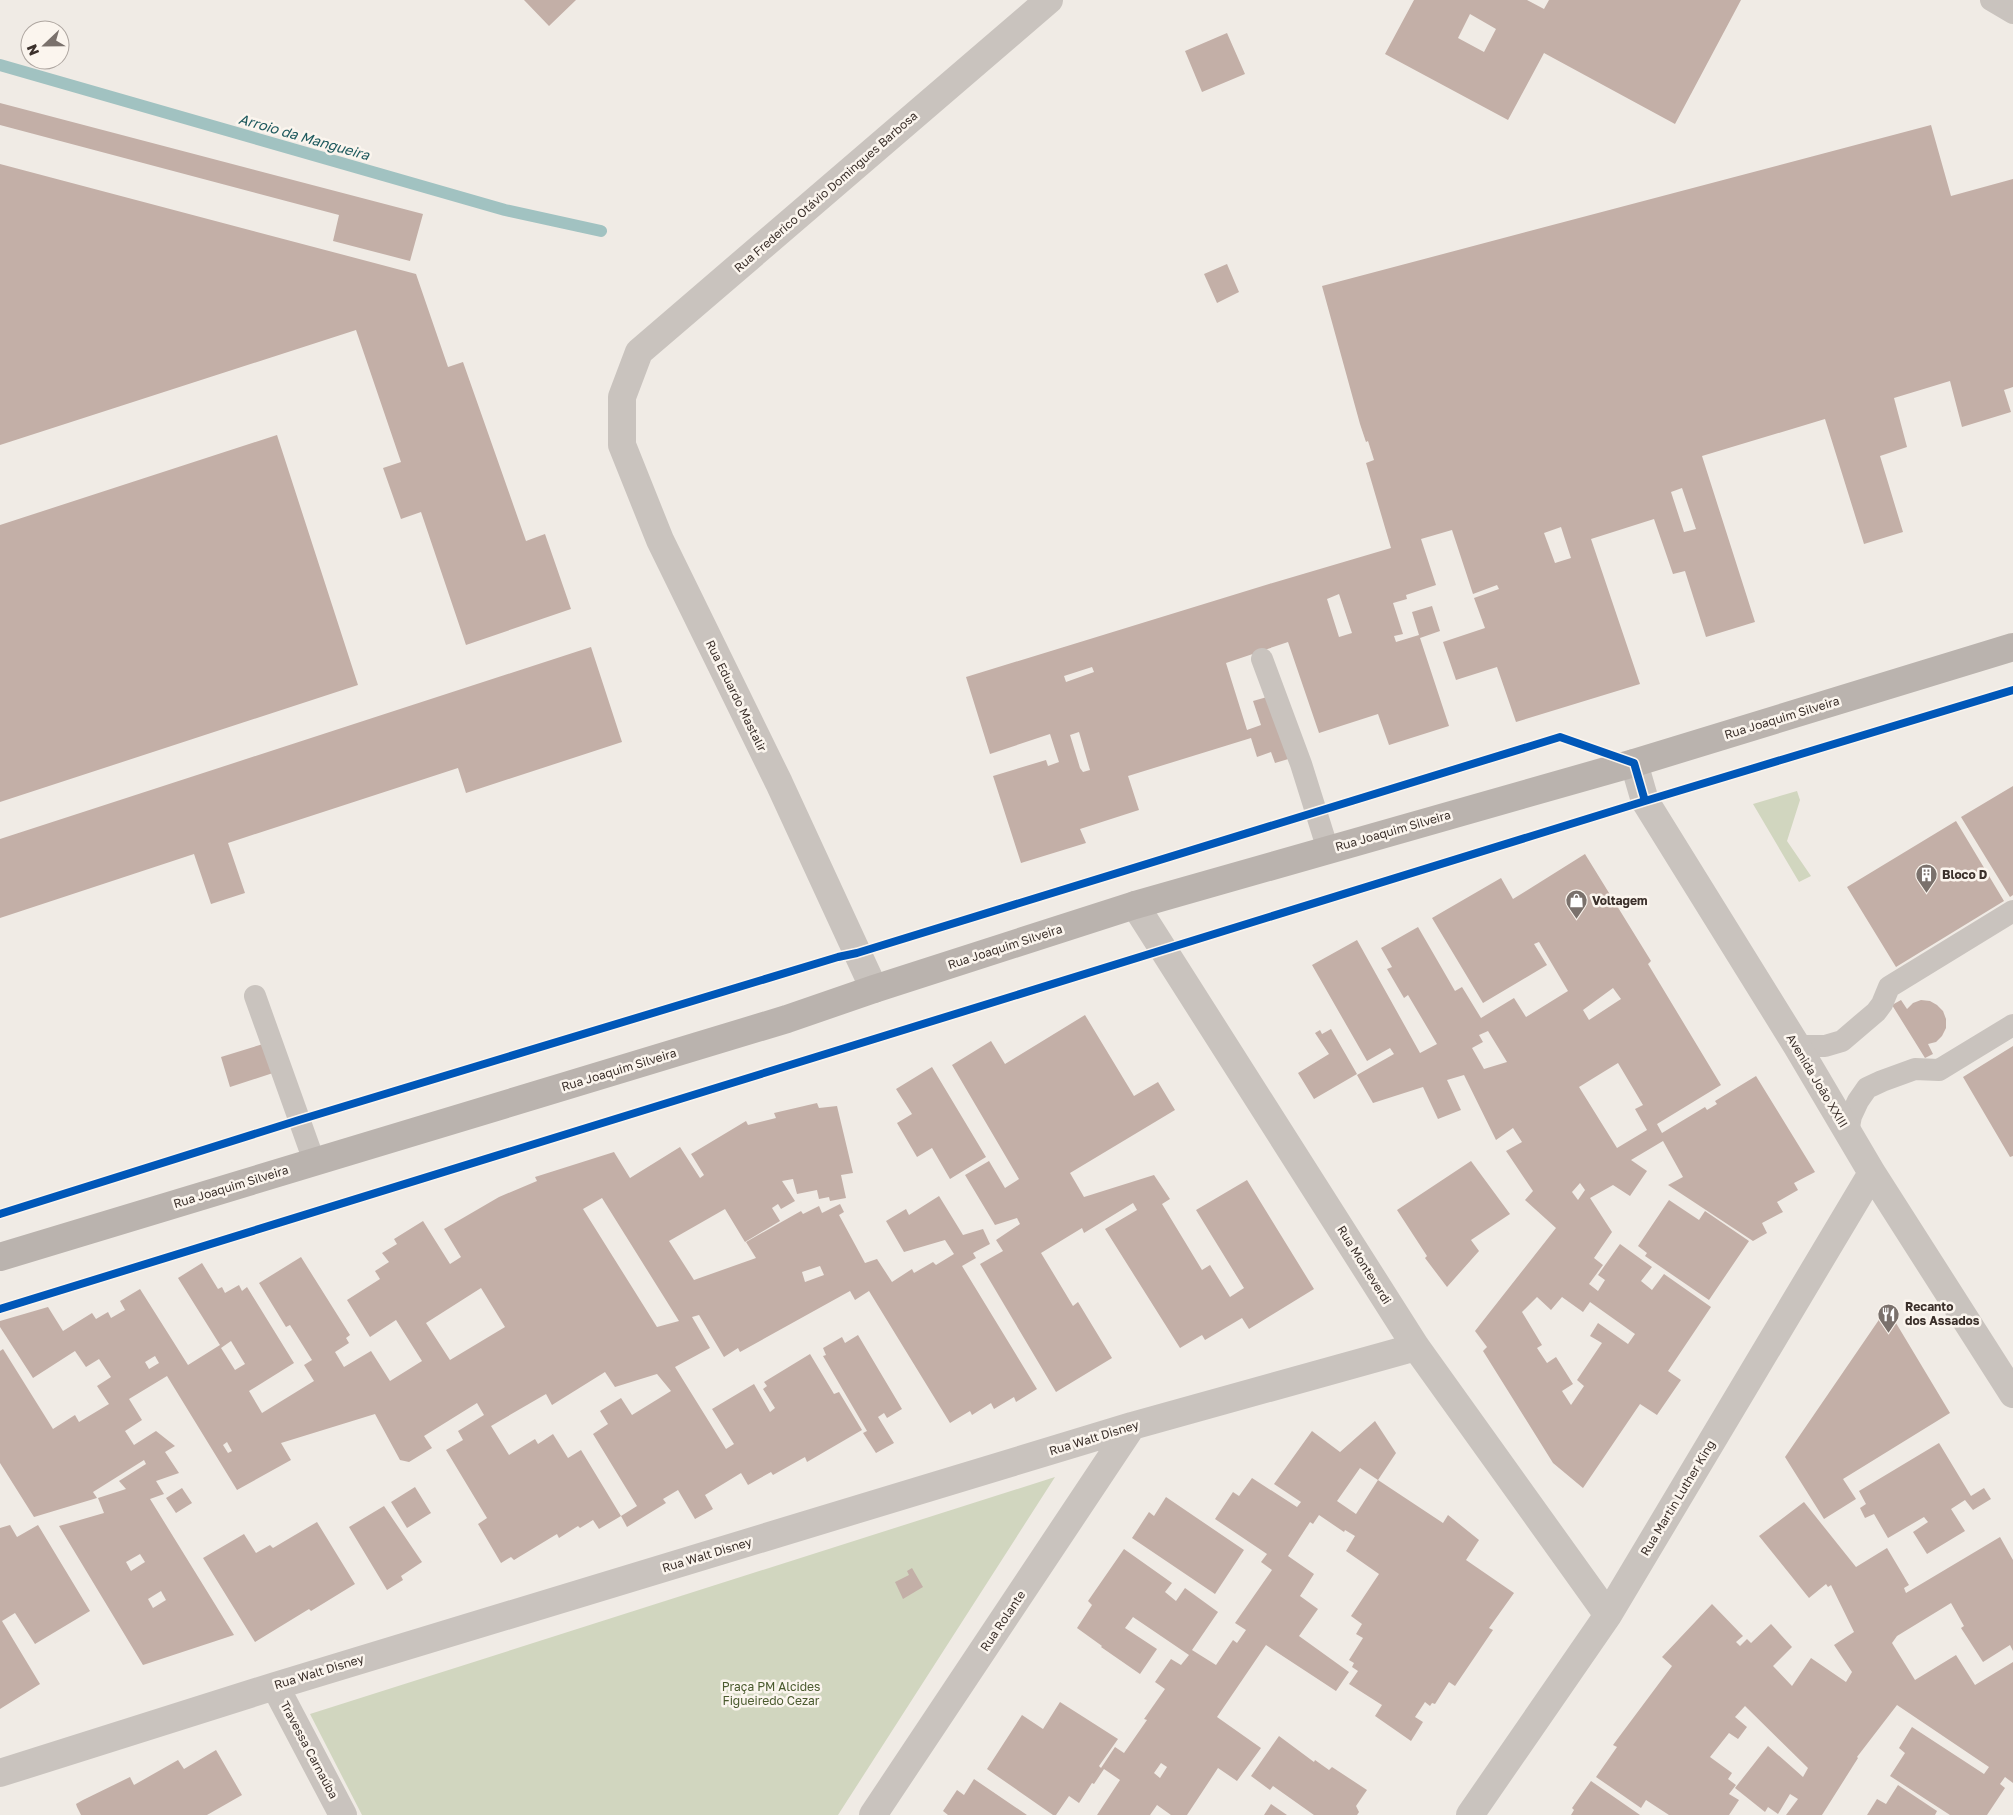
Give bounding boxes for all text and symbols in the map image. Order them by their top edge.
north arrow [20,20,70,70]
text: N [23,42,42,58]
street label: Rua Frederico Otávio Domingues Barbosa [731,108,920,275]
water label: Arroio da Mangueira [237,110,372,164]
street label: Rua Eduardo Mastalir [703,637,770,754]
street label: Rua Joaquim Silveira [1722,693,1841,742]
street label: Rua Joaquim Silveira [1333,807,1452,854]
building icon: Bloco D [1914,863,1938,894]
place label: Bloco D [1942,867,1988,882]
shop icon: Voltagem [1564,889,1588,920]
place label: Voltagem [1592,893,1648,908]
street label: Rua Joaquim Silveira [946,921,1064,972]
street label: Avenida João XXIII [1784,1031,1851,1130]
street label: Rua Joaquim Silveira [559,1045,678,1094]
street label: Rua Joaquim Silveira [171,1162,290,1211]
street label: Rua Monteverdi [1334,1223,1395,1307]
place label: Recanto dos Assados [1905,1299,1980,1328]
restaurant icon: Recanto dos Assados [1877,1302,1901,1333]
street label: Rua Walt Disney [1047,1417,1141,1458]
street label: Rua Martin Luther King [1637,1437,1718,1558]
street label: Rua Walt Disney [660,1534,754,1575]
street label: Rua Rolante [977,1588,1028,1654]
street label: Rua Walt Disney [272,1651,366,1692]
park label: Praça PM Alcides Figueiredo Cezar [722,1679,820,1708]
street label: Travessa Carnaúba [277,1698,342,1801]

